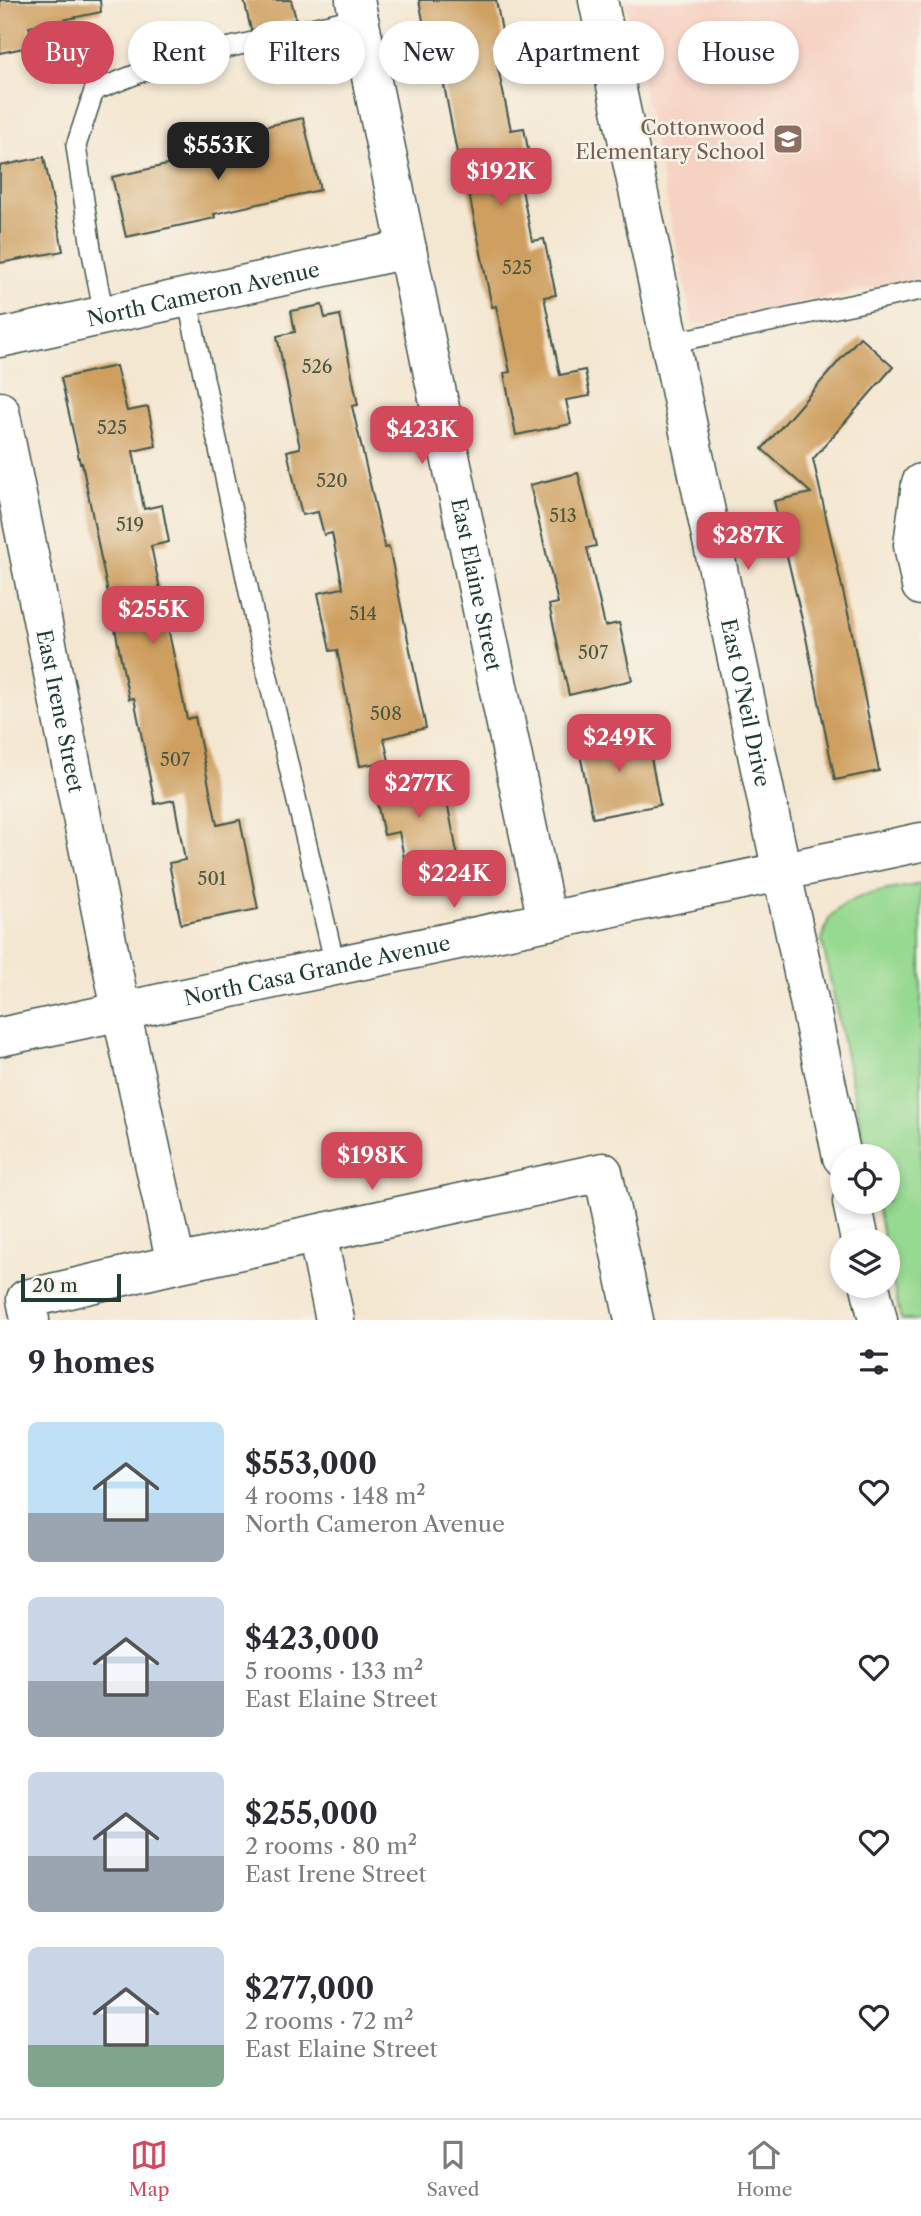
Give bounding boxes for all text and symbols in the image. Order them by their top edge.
chip: Buy [21,21,114,84]
chip: Rent [128,21,230,84]
chip: Filters [244,21,365,84]
chip: New [379,21,479,84]
chip: Apartment [493,21,664,84]
chip: House [678,21,799,84]
place label: Cottonwood Elementary School [575,115,765,164]
pin: $553K [169,122,267,182]
school or university icon: Cottonwood Elementary School [771,122,805,156]
text: $553K [183,131,253,159]
pin: $192K [452,148,550,208]
text: $192K [467,157,535,185]
street label: North Cameron Avenue [85,256,322,331]
house number: 525 [502,257,532,279]
house number: 526 [302,356,332,378]
pin: $423K [373,406,471,466]
text: $423K [386,415,458,443]
house number: 525 [97,417,127,439]
house number: 520 [316,470,348,492]
street label: East Elaine Street [447,496,507,674]
house number: 513 [549,505,577,527]
pin: $287K [699,512,797,572]
house number: 519 [116,514,144,536]
text: $287K [713,521,783,549]
pin: $255K [104,586,202,646]
text: $255K [118,595,188,623]
house number: 514 [349,603,377,625]
street label: East O'Neil Drive [716,616,776,789]
street label: East Irene Street [32,627,89,795]
house number: 507 [578,642,608,664]
house number: 508 [370,703,402,725]
pin: $249K [570,714,668,774]
text: $249K [583,723,655,751]
house number: 507 [160,749,190,771]
pin: $277K [370,760,468,820]
text: $277K [385,769,453,797]
pin: $224K [405,850,503,910]
text: $224K [418,859,490,887]
house number: 501 [198,868,227,890]
street label: North Casa Grande Avenue [182,930,452,1010]
pin: $198K [323,1132,421,1192]
text: $198K [337,1141,407,1169]
map controls [830,1144,900,1298]
button: locate [830,1144,900,1214]
button: layers [830,1228,900,1298]
scale bar [21,1271,121,1303]
text: 20 m [32,1274,78,1297]
icon: filters [855,1343,893,1381]
text: 9 homes [28,1344,155,1381]
text: $553,000 [245,1445,377,1482]
icon: home [84,1450,168,1534]
icon: heart [855,1473,893,1511]
text: 4 rooms · 148 m² [245,1482,426,1510]
text: North Cameron Avenue [245,1510,505,1538]
text: $423,000 [245,1620,379,1657]
icon: home [84,1625,168,1709]
icon: heart [855,1648,893,1686]
text: 5 rooms · 133 m² [245,1657,423,1685]
text: East Elaine Street [245,1685,438,1713]
text: $255,000 [245,1795,378,1832]
icon: home [84,1800,168,1884]
icon: heart [855,1823,893,1861]
text: 2 rooms · 80 m² [245,1832,417,1860]
text: East Irene Street [245,1860,427,1888]
text: $277,000 [245,1970,374,2007]
icon: home [84,1975,168,2059]
icon: heart [855,1998,893,2036]
text: 2 rooms · 72 m² [245,2007,414,2035]
text: East Elaine Street [245,2035,438,2063]
tab: Map [129,2136,169,2201]
tab: Saved [427,2136,479,2201]
tab: Home [737,2136,792,2201]

